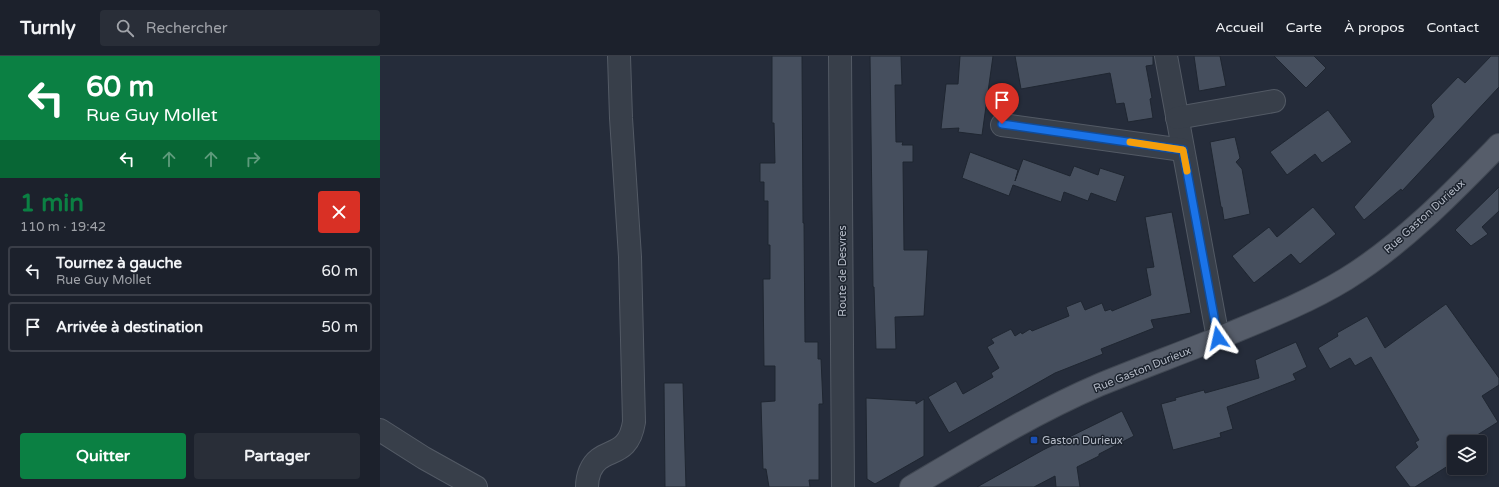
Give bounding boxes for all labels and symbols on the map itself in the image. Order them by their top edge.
pin [985,83,1019,124]
street label: Rue Gaston Durieux [1381,177,1467,256]
street label: Route de Desvres [836,225,849,317]
position arrow [1197,317,1239,359]
street label: Rue Gaston Durieux [1091,344,1193,395]
place label: Gaston Durieux [1042,434,1123,447]
marker: Gaston Durieux [1029,435,1039,445]

